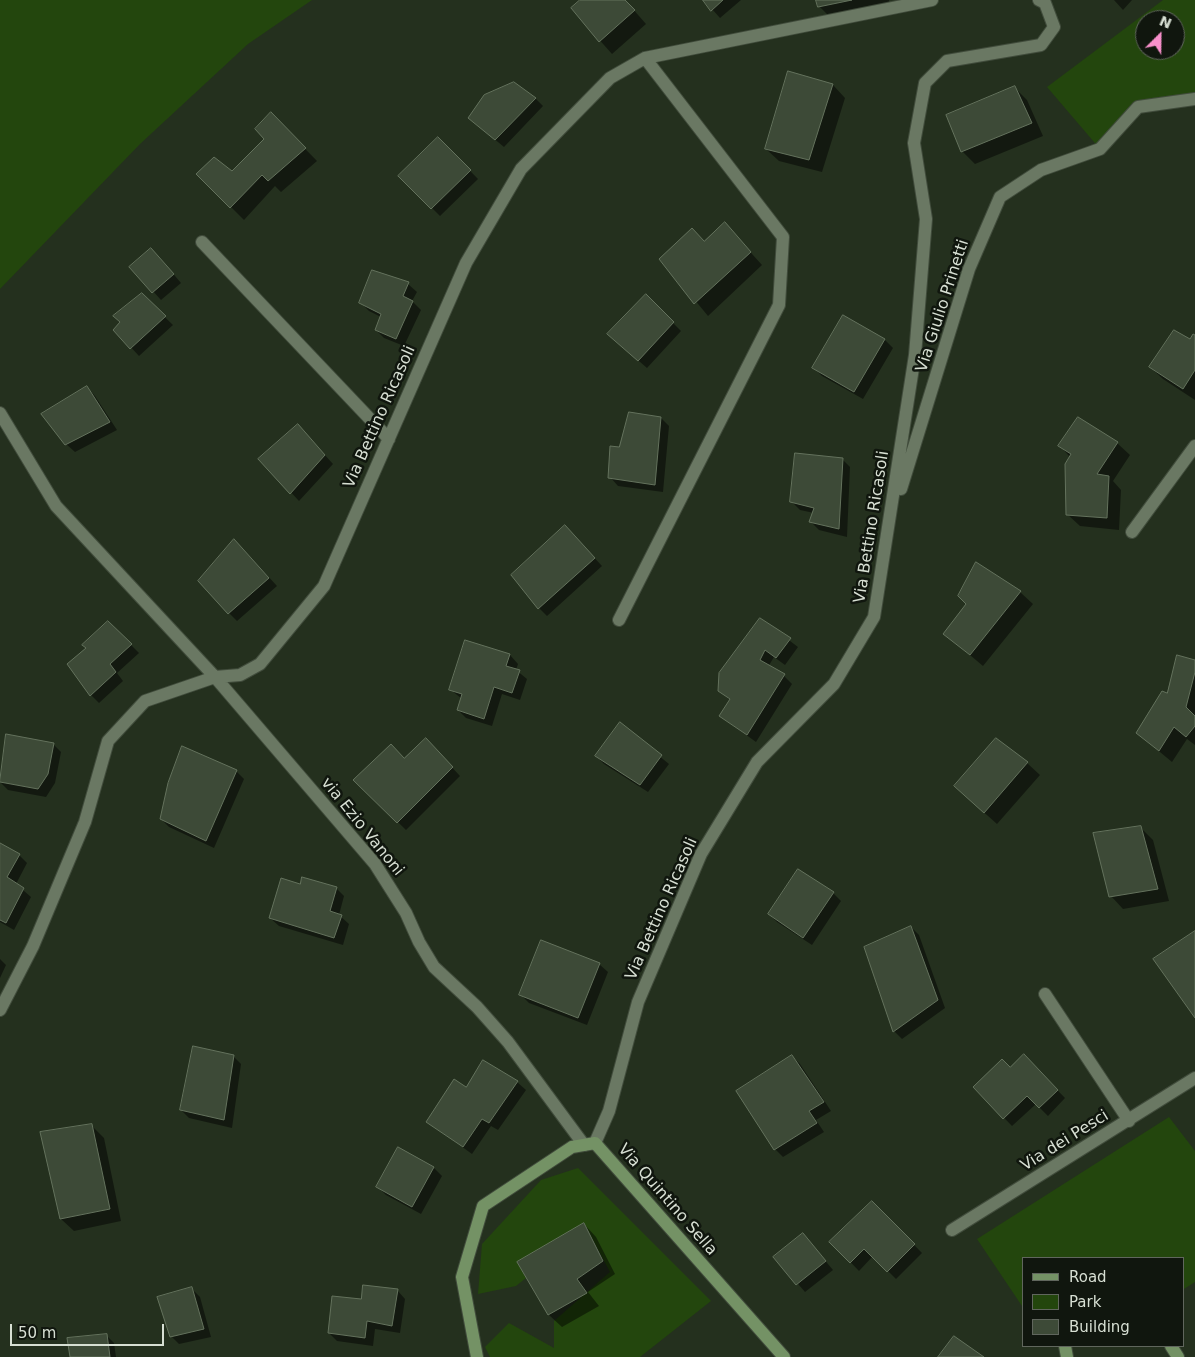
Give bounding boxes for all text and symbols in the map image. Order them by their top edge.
north arrow [1135,10,1185,60]
text: N [1157,12,1174,32]
street label: Via Giulio Prinetti [913,237,973,375]
street label: Via Bettino Ricasoli [340,343,420,491]
street label: Via Bettino Ricasoli [850,449,894,605]
street label: via Ezio Vanoni [317,774,407,880]
street label: Via Bettino Ricasoli [622,835,702,983]
street label: Via dei Pesci [1018,1106,1112,1176]
street label: Via Quintino Sella [613,1140,721,1260]
legend [1022,1257,1185,1347]
text: Road [1069,1268,1107,1286]
text: Park [1069,1293,1101,1311]
scale bar [12,1314,166,1346]
text: Building [1069,1318,1130,1336]
text: 50 m [18,1324,56,1342]

